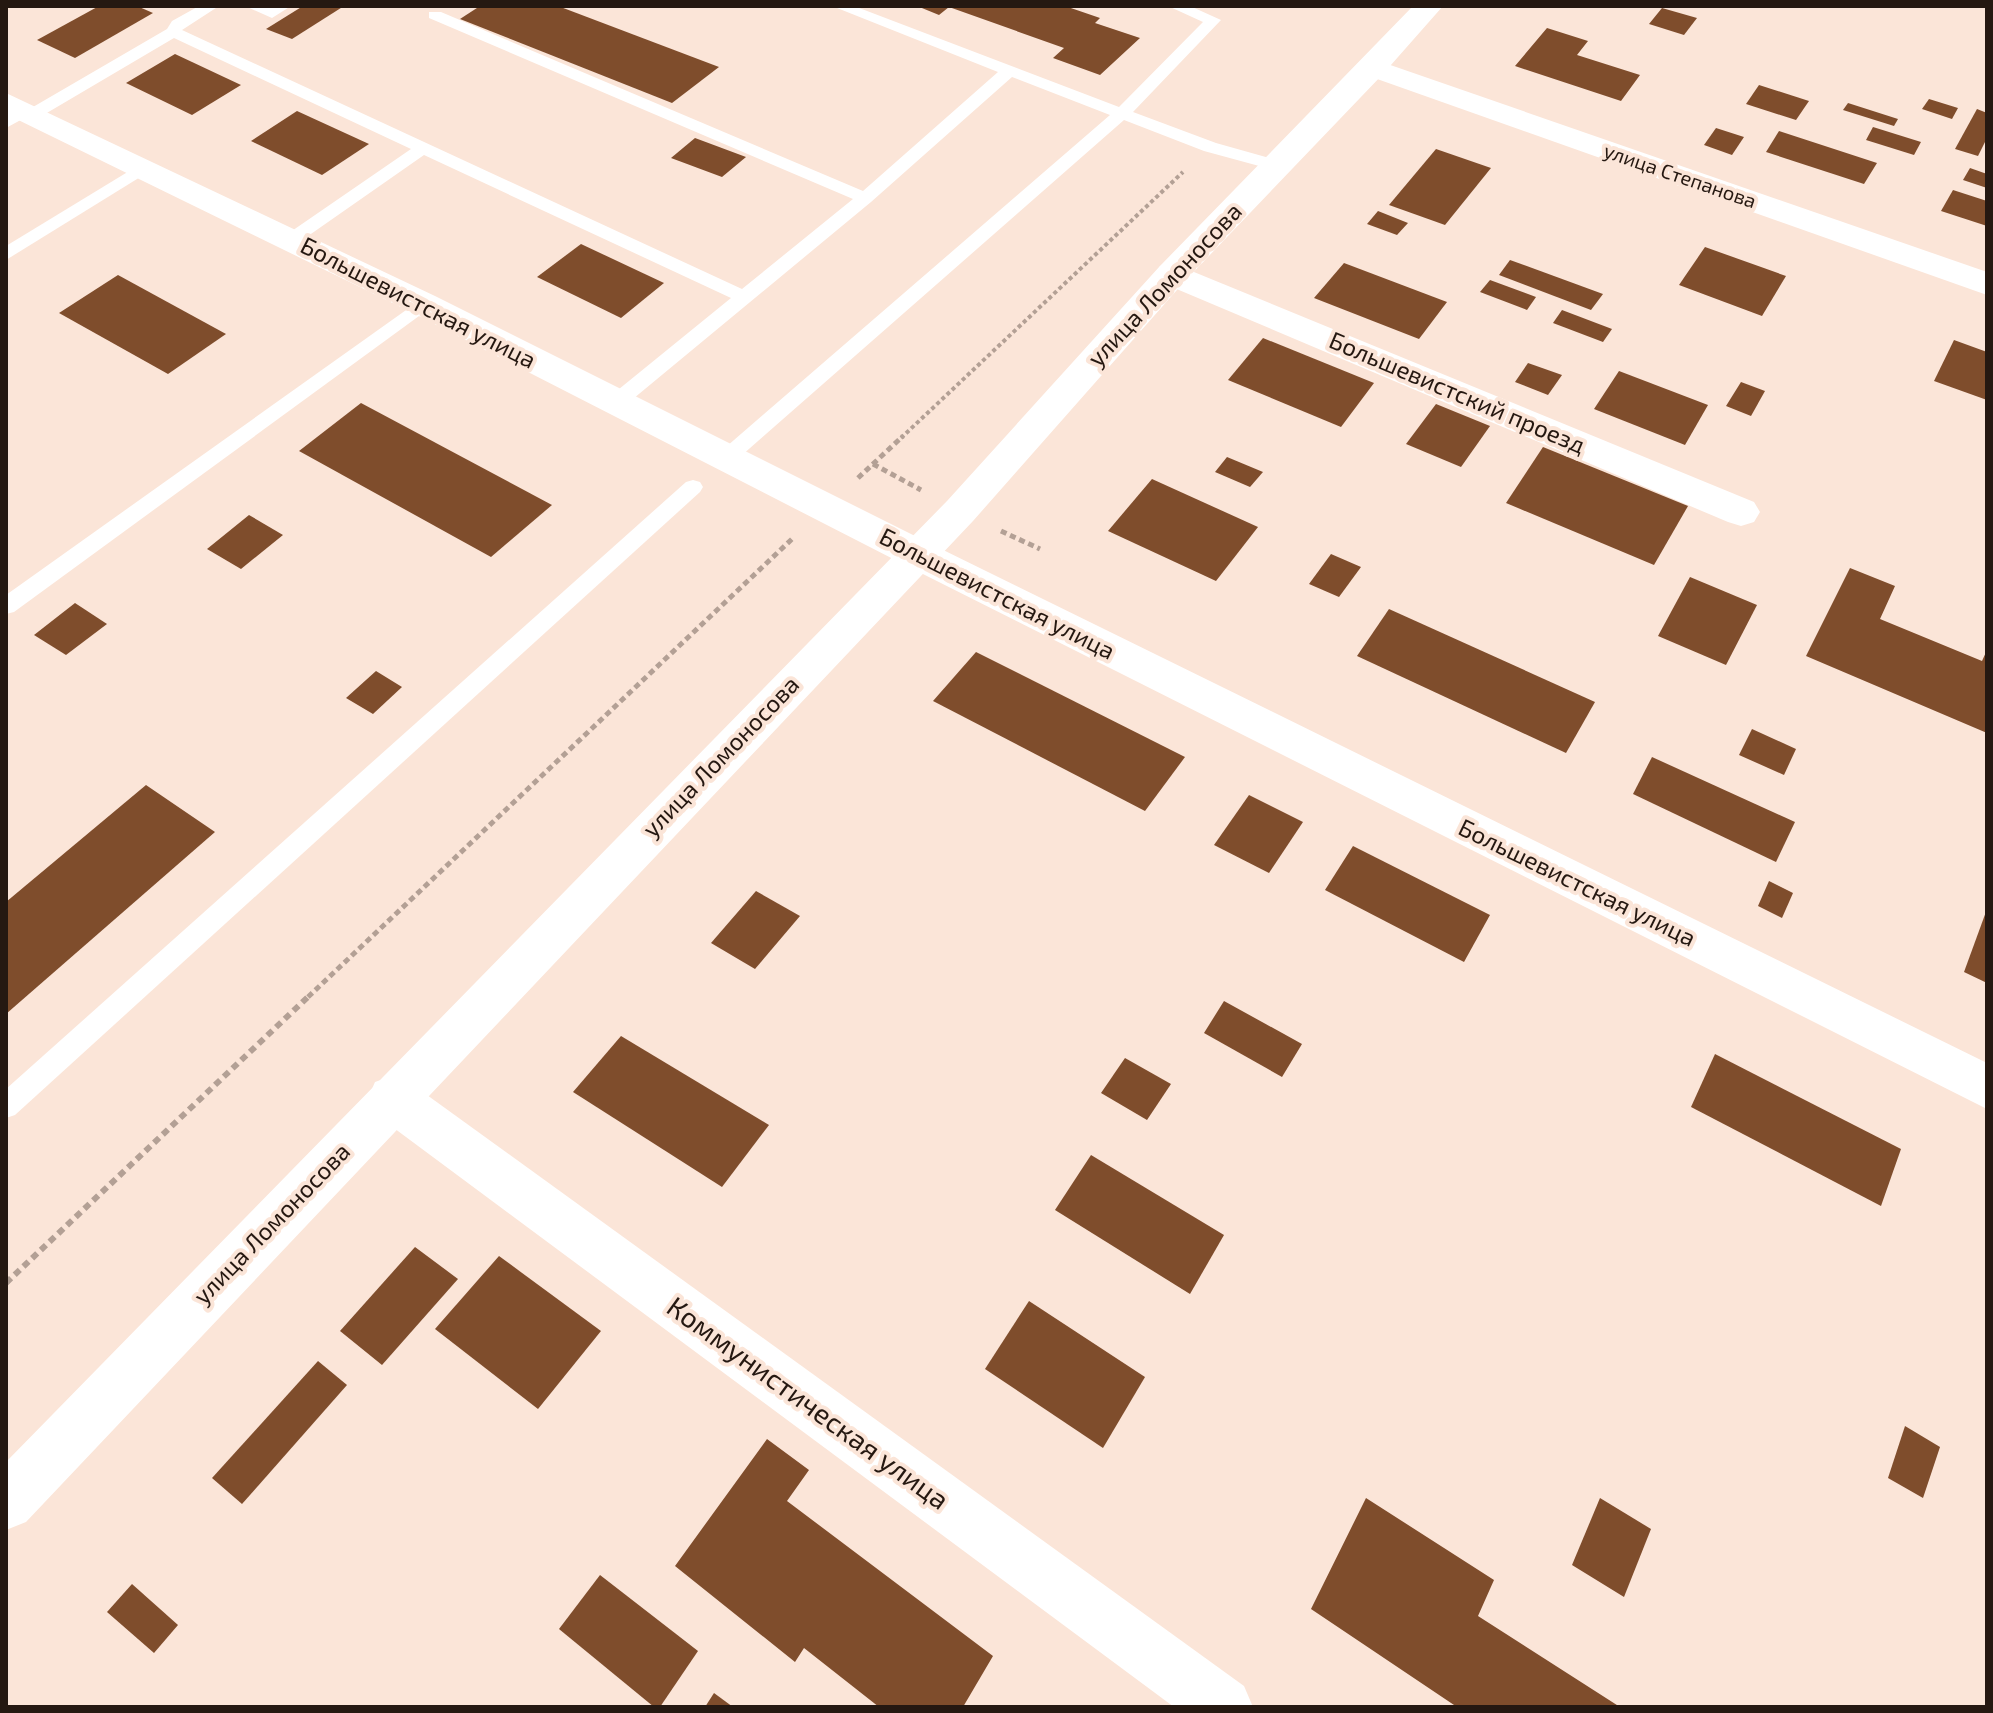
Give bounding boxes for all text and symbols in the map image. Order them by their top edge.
street label: улица Степанова [1601,138,1760,213]
street label: улица Ломоносова [1081,196,1248,372]
street label: Большевистская улица [296,230,541,375]
street label: Большевистский проезд [1325,324,1590,459]
street label: Большевистская улица [875,521,1120,666]
street label: улица Ломоносова [636,669,805,843]
street label: Большевистская улица [1454,812,1701,953]
street label: улица Ломоносова [187,1136,356,1310]
street label: Коммунистическая улица [661,1289,956,1516]

